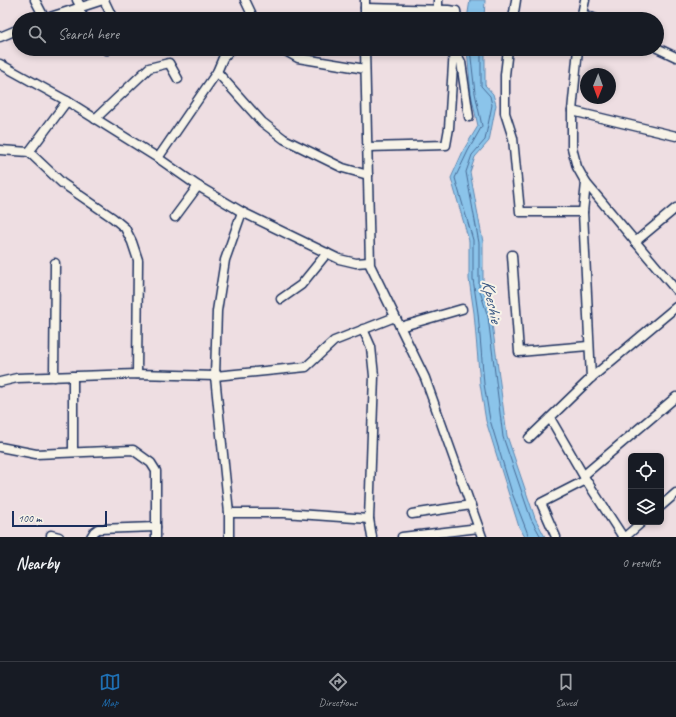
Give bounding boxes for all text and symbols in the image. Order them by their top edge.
search box [12,12,664,56]
icon: search [26,23,48,45]
text: Search here [58,25,119,44]
north arrow [580,68,616,104]
water label: Kpeshie [477,278,507,327]
map controls [628,453,664,525]
button: locate [628,453,664,489]
button: layers [628,489,664,525]
scale bar [12,509,107,528]
text: 100 m [18,511,42,525]
text: Nearby [16,553,59,574]
text: 0 results [622,555,660,571]
tab: Map [99,671,121,709]
tab: Directions [319,671,357,709]
tab: Saved [555,671,577,709]

